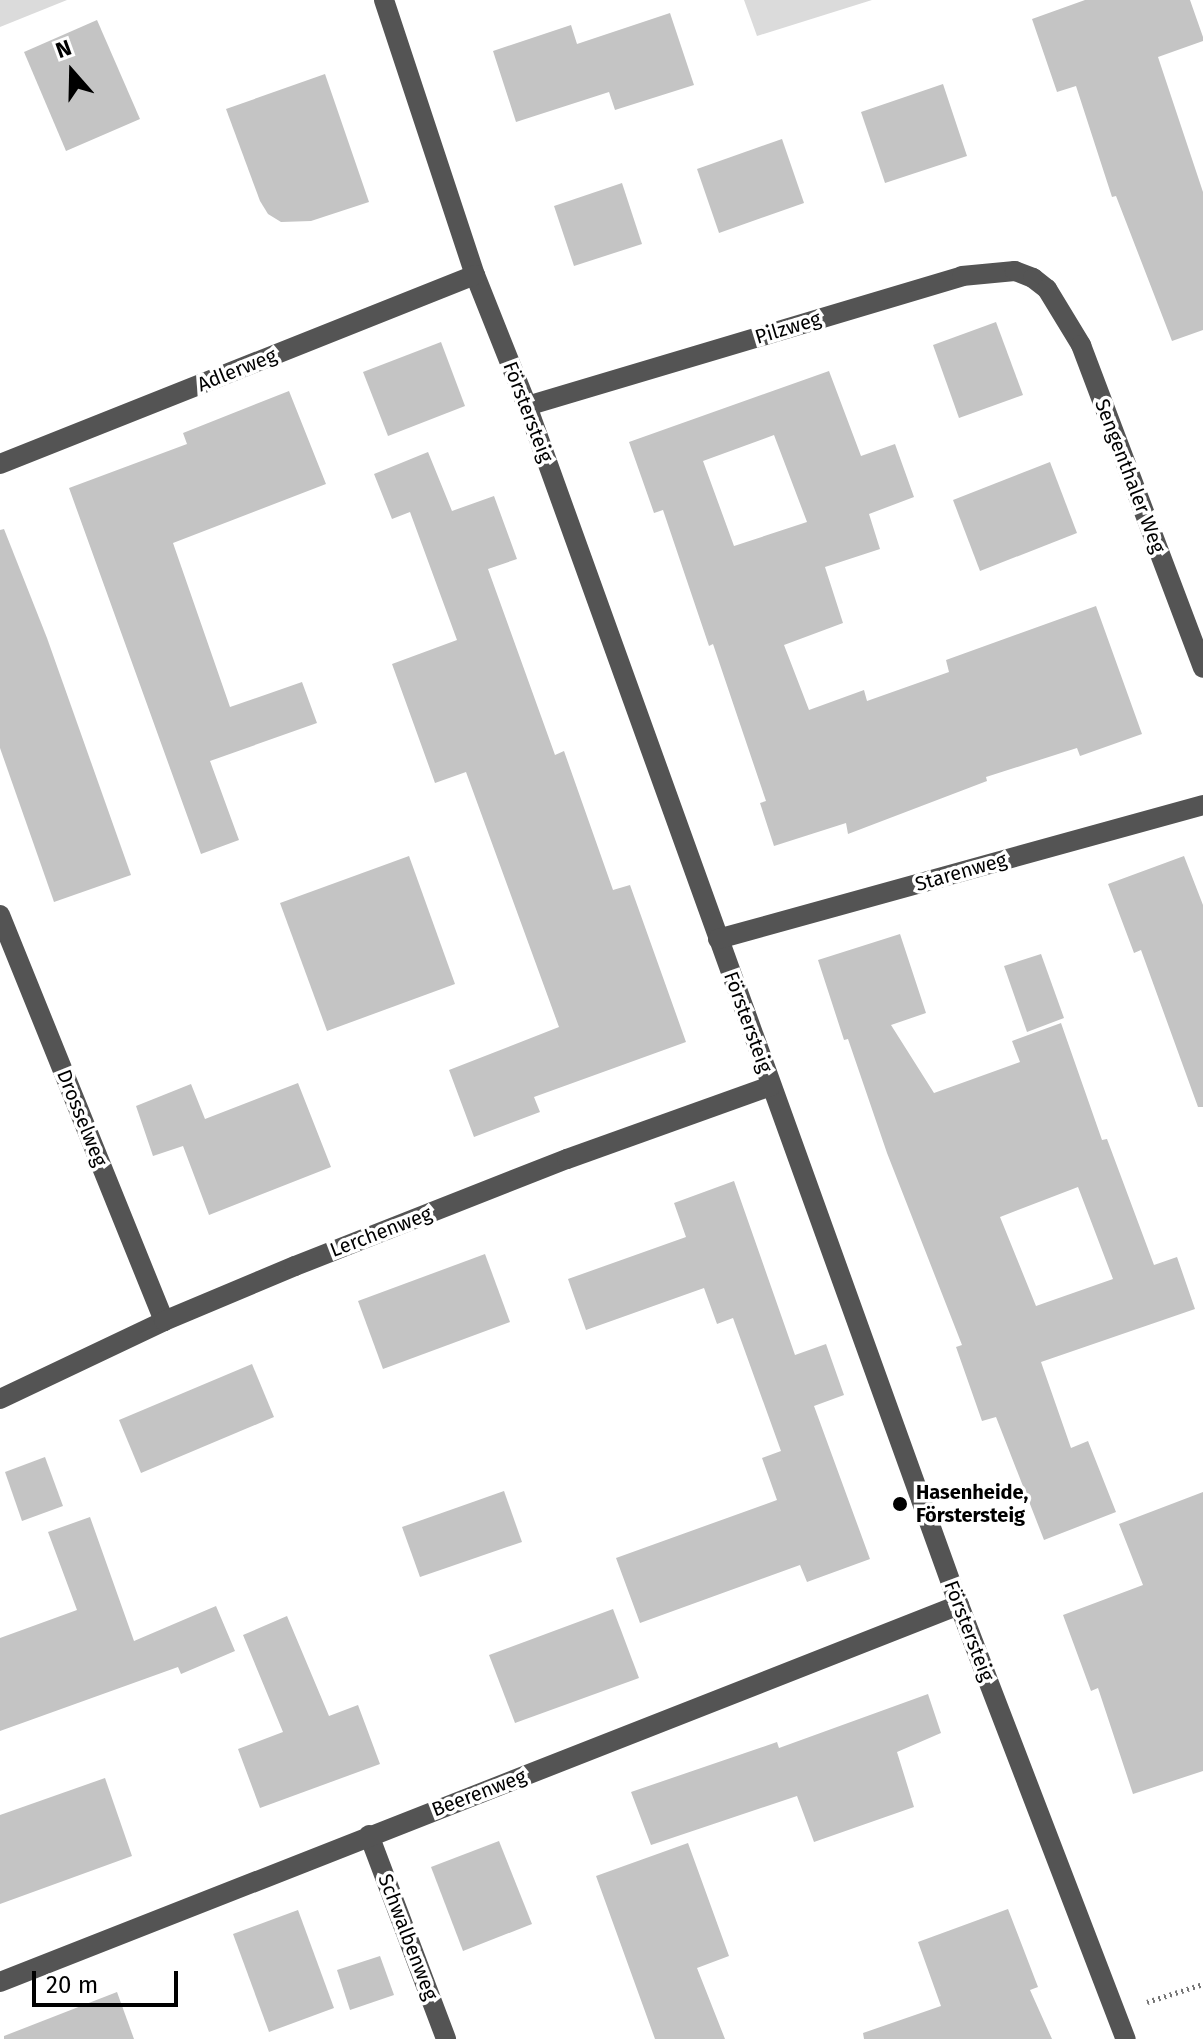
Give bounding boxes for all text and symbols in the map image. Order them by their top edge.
north arrow [32,32,112,112]
text: N [52,34,75,64]
street label: Pilzweg [752,307,824,349]
street label: Adlerweg [194,343,280,397]
street label: Förstersteig [498,358,558,466]
street label: Sengenthaler Weg [1090,396,1170,556]
street label: Starenweg [912,847,1010,897]
street label: Förstersteig [719,968,777,1076]
street label: Drosselweg [52,1066,112,1170]
street label: Lerchenweg [327,1202,435,1262]
place label: Hasenheide, Förstersteig [916,1480,1028,1527]
marker: Hasenheide, Förstersteig [891,1495,909,1513]
street label: Förstersteig [939,1577,999,1685]
street label: Beerenweg [428,1764,530,1822]
street label: Schwalbenweg [373,1871,443,2003]
scale bar [36,1955,182,2005]
text: 20 m [46,1971,98,1999]

